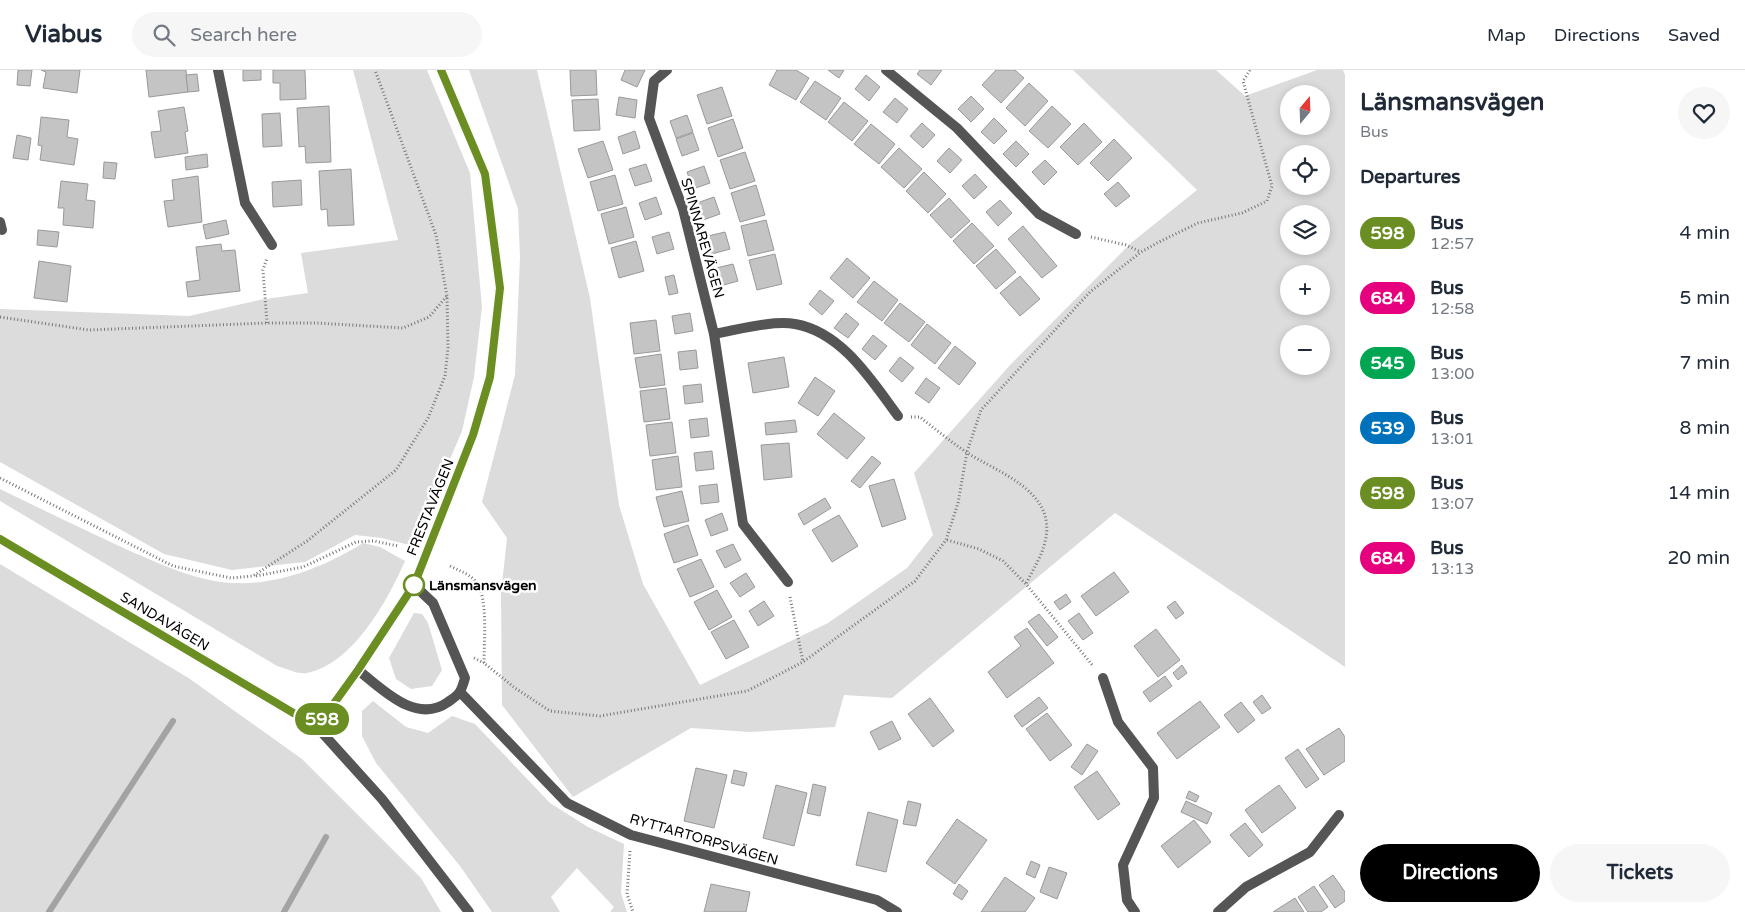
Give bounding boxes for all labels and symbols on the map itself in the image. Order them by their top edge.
north arrow [1280,85,1330,135]
street label: SPINNAREVÄGEN [677,176,728,300]
street label: FRESTAVÄGEN [403,456,458,558]
marker: Länsmansvägen [403,574,425,596]
place label: Länsmansvägen [429,577,537,594]
street label: SANDAVÄGEN [117,588,212,655]
line badge: 598 [293,703,351,735]
street label: RYTTARTORPSVÄGEN [628,810,780,869]

